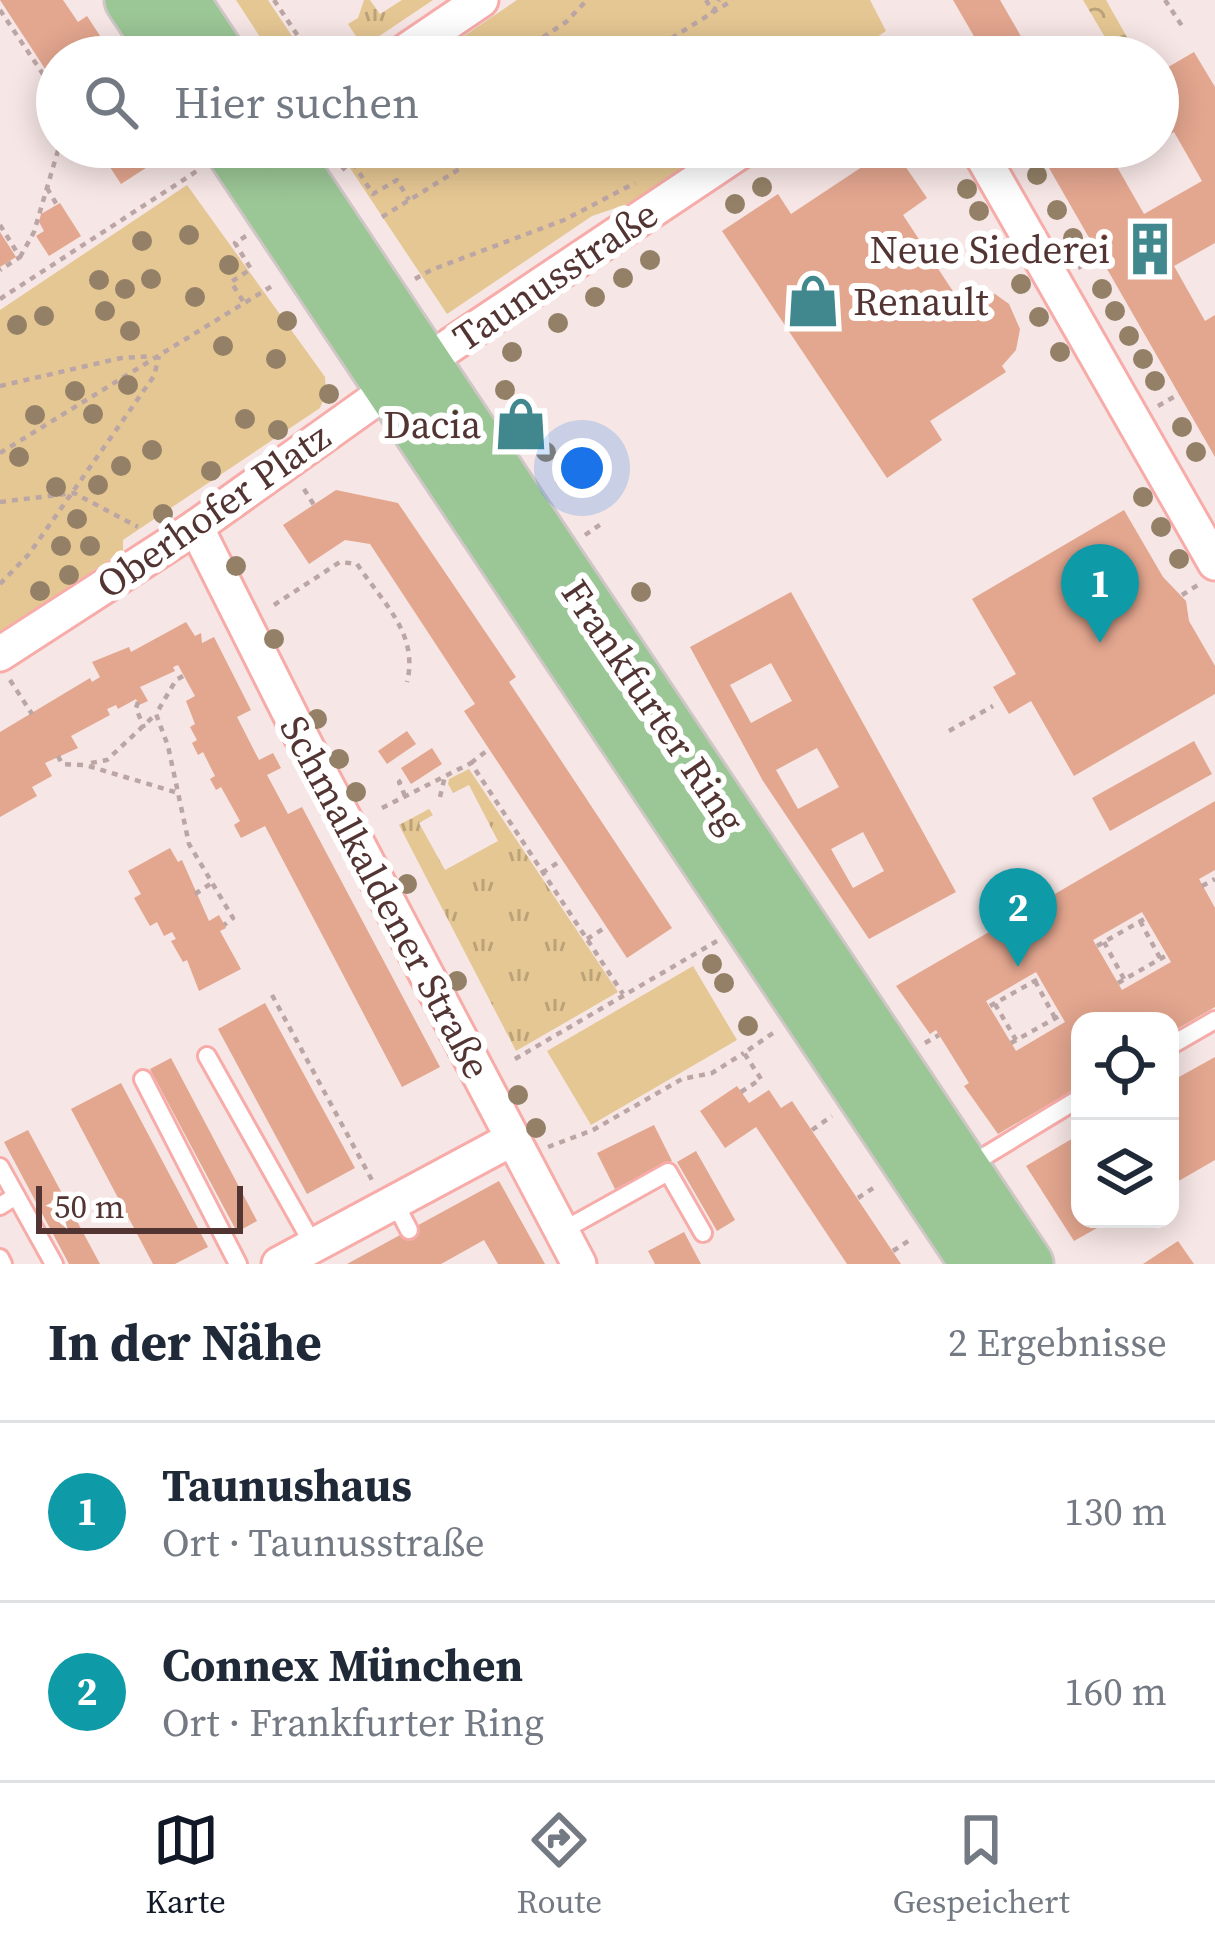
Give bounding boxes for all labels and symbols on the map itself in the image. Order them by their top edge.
street label: Taunusstraße [443,187,668,363]
building icon: Neue Siederei [1121,220,1179,278]
place label: Neue Siederei [869,223,1110,276]
shop icon: Renault [784,272,842,330]
place label: Renault [853,275,989,328]
shop icon: Dacia [492,395,550,453]
place label: Dacia [383,398,481,451]
street label: Oberhofer Platz [86,410,341,611]
your location [552,438,612,498]
pin: 1 [1061,544,1139,643]
street label: Frankfurter Ring [549,569,758,843]
street label: Schmalkaldener Straße [267,707,504,1088]
pin: 2 [979,868,1057,967]
scale bar [36,1180,243,1233]

